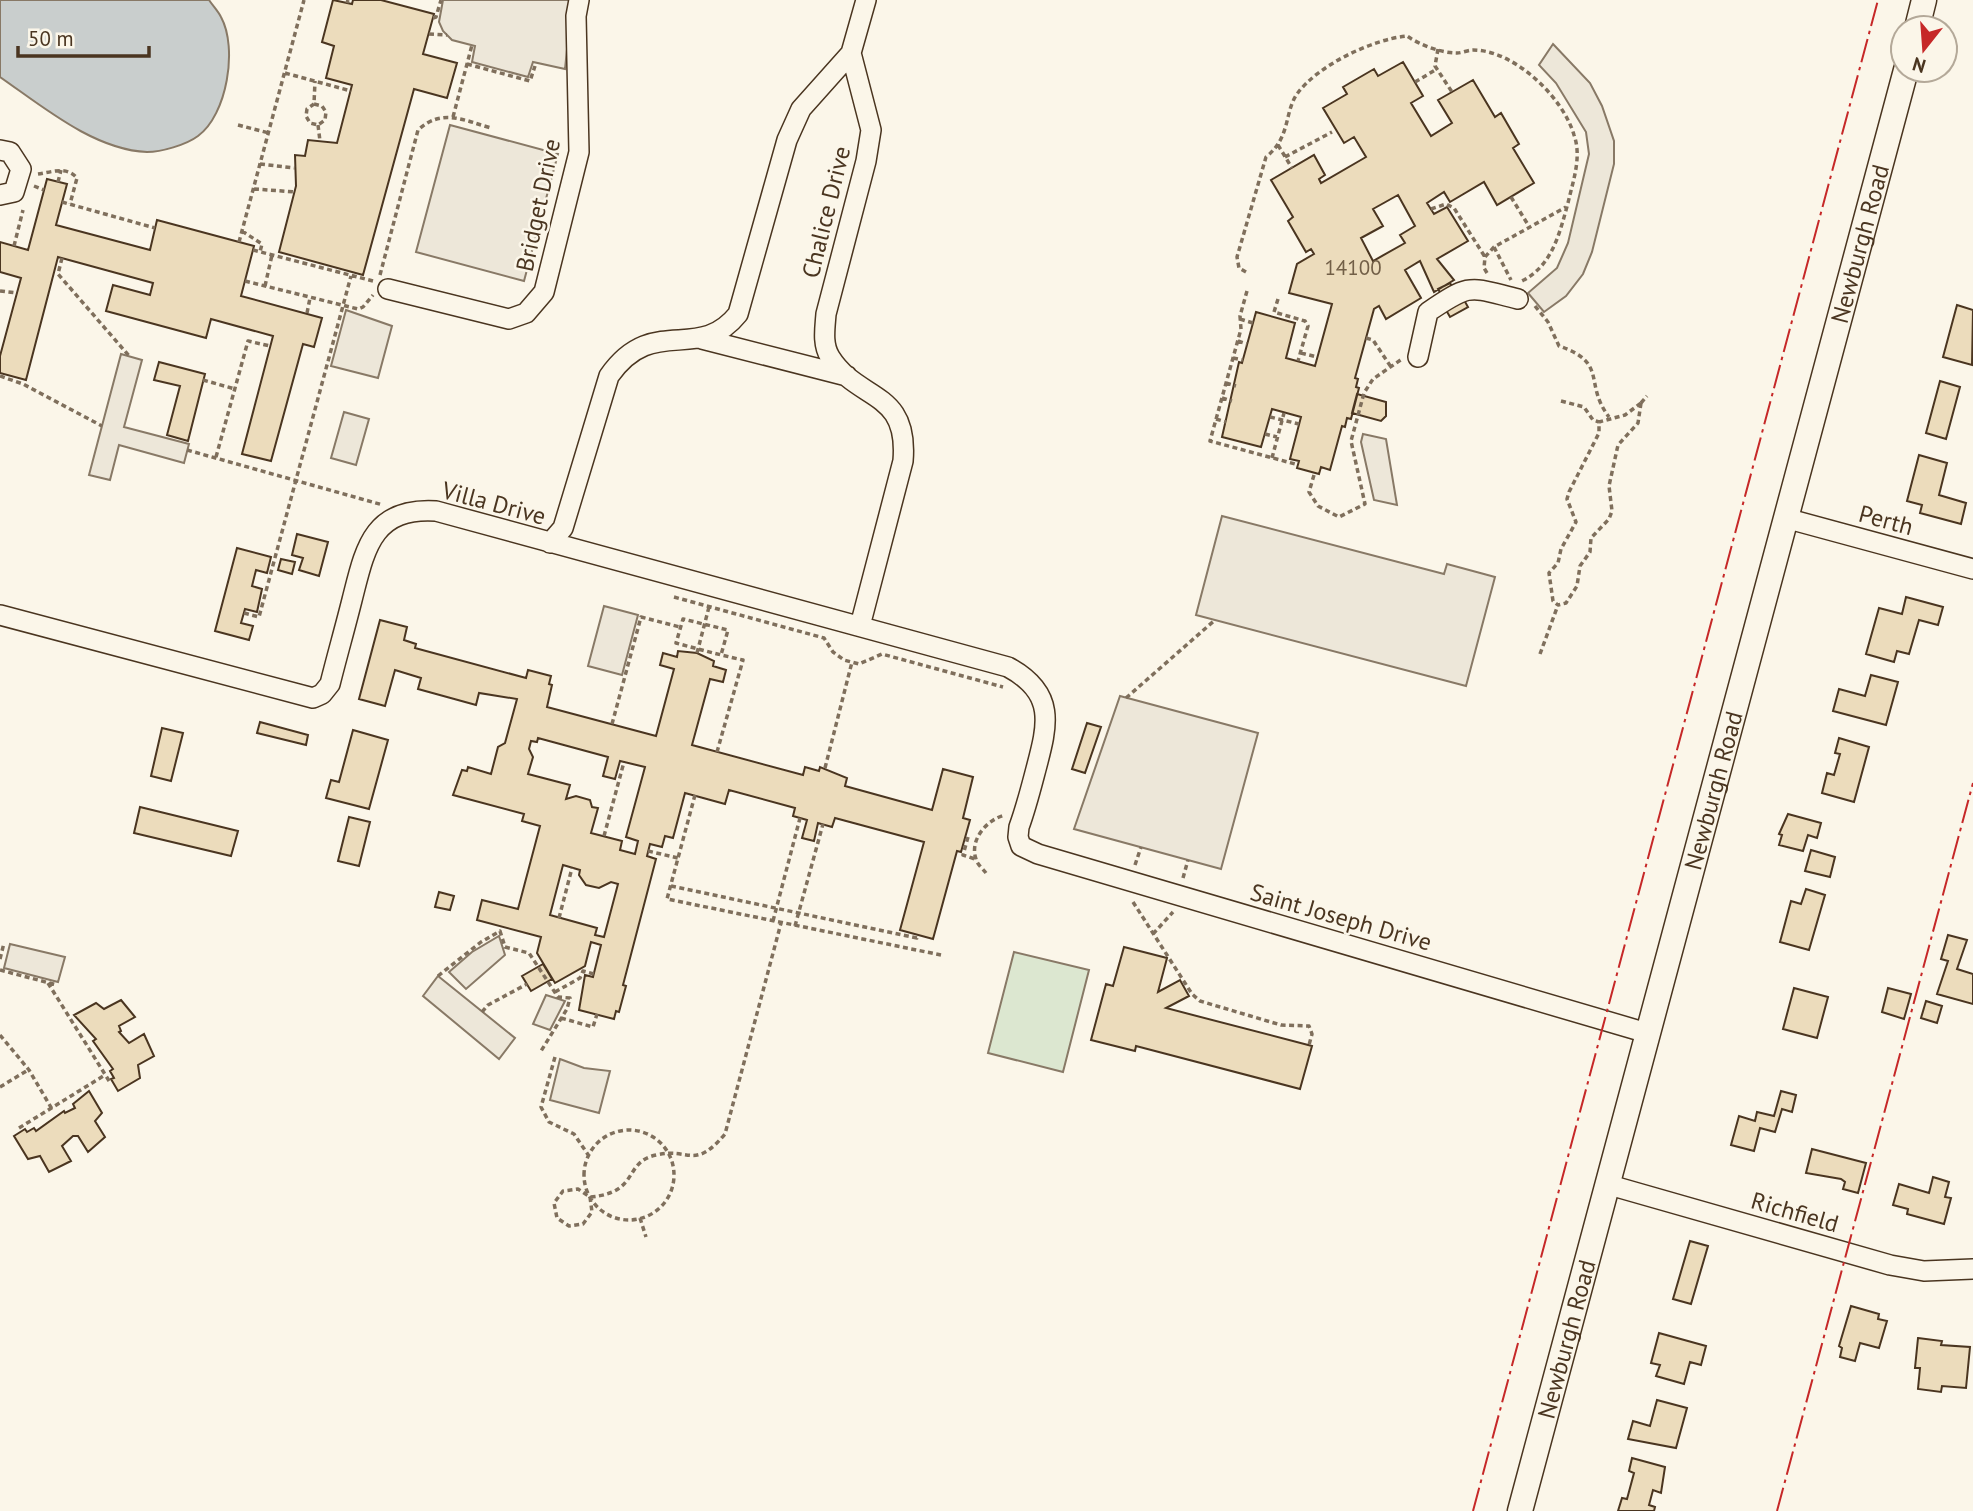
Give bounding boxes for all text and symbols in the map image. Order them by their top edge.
scale bar [18,14,149,58]
north arrow [1889,14,1959,84]
text: 50 m [28,25,74,52]
text: N [1910,52,1929,79]
street label: Bridget Drive [509,136,567,274]
street label: Chalice Drive [795,143,857,281]
street label: Newburgh Road [1823,161,1896,326]
house number: 14100 [1324,254,1382,281]
street label: Villa Drive [438,474,549,532]
street label: Perth [1855,498,1917,542]
street label: Newburgh Road [1677,708,1749,873]
street label: Saint Joseph Drive [1247,876,1435,958]
street label: Richfield [1748,1185,1842,1239]
street label: Newburgh Road [1530,1256,1602,1422]

